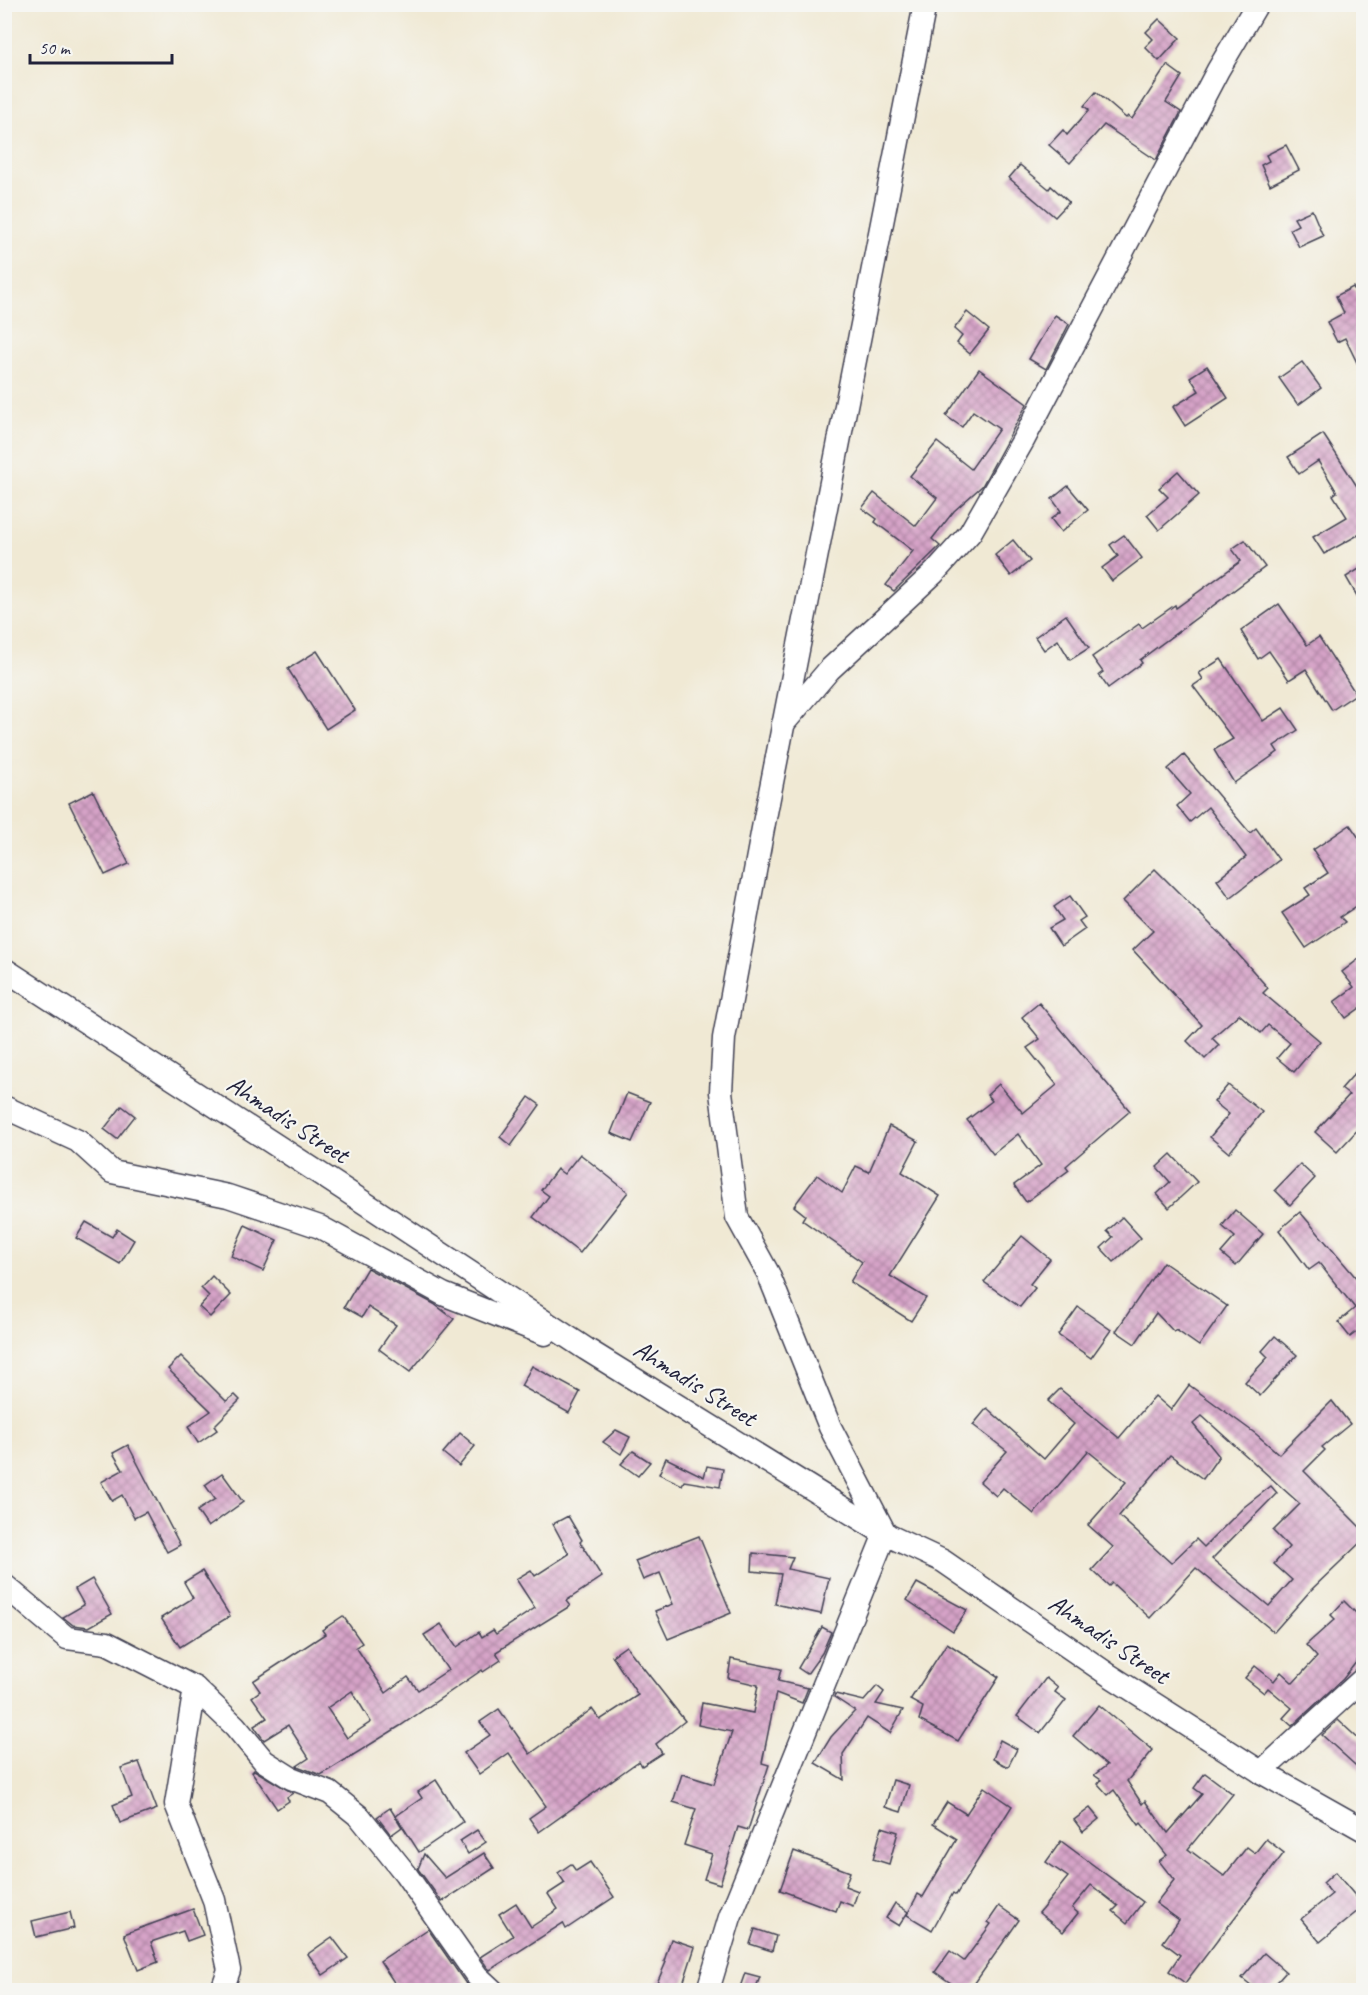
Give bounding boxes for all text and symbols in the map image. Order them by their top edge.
scale bar [30,27,172,65]
text: 50 m [39,37,72,59]
street label: Ahmadis Street [221,1067,357,1172]
street label: Ahmadis Street [627,1332,765,1435]
street label: Ahmadis Street [1042,1587,1178,1693]

